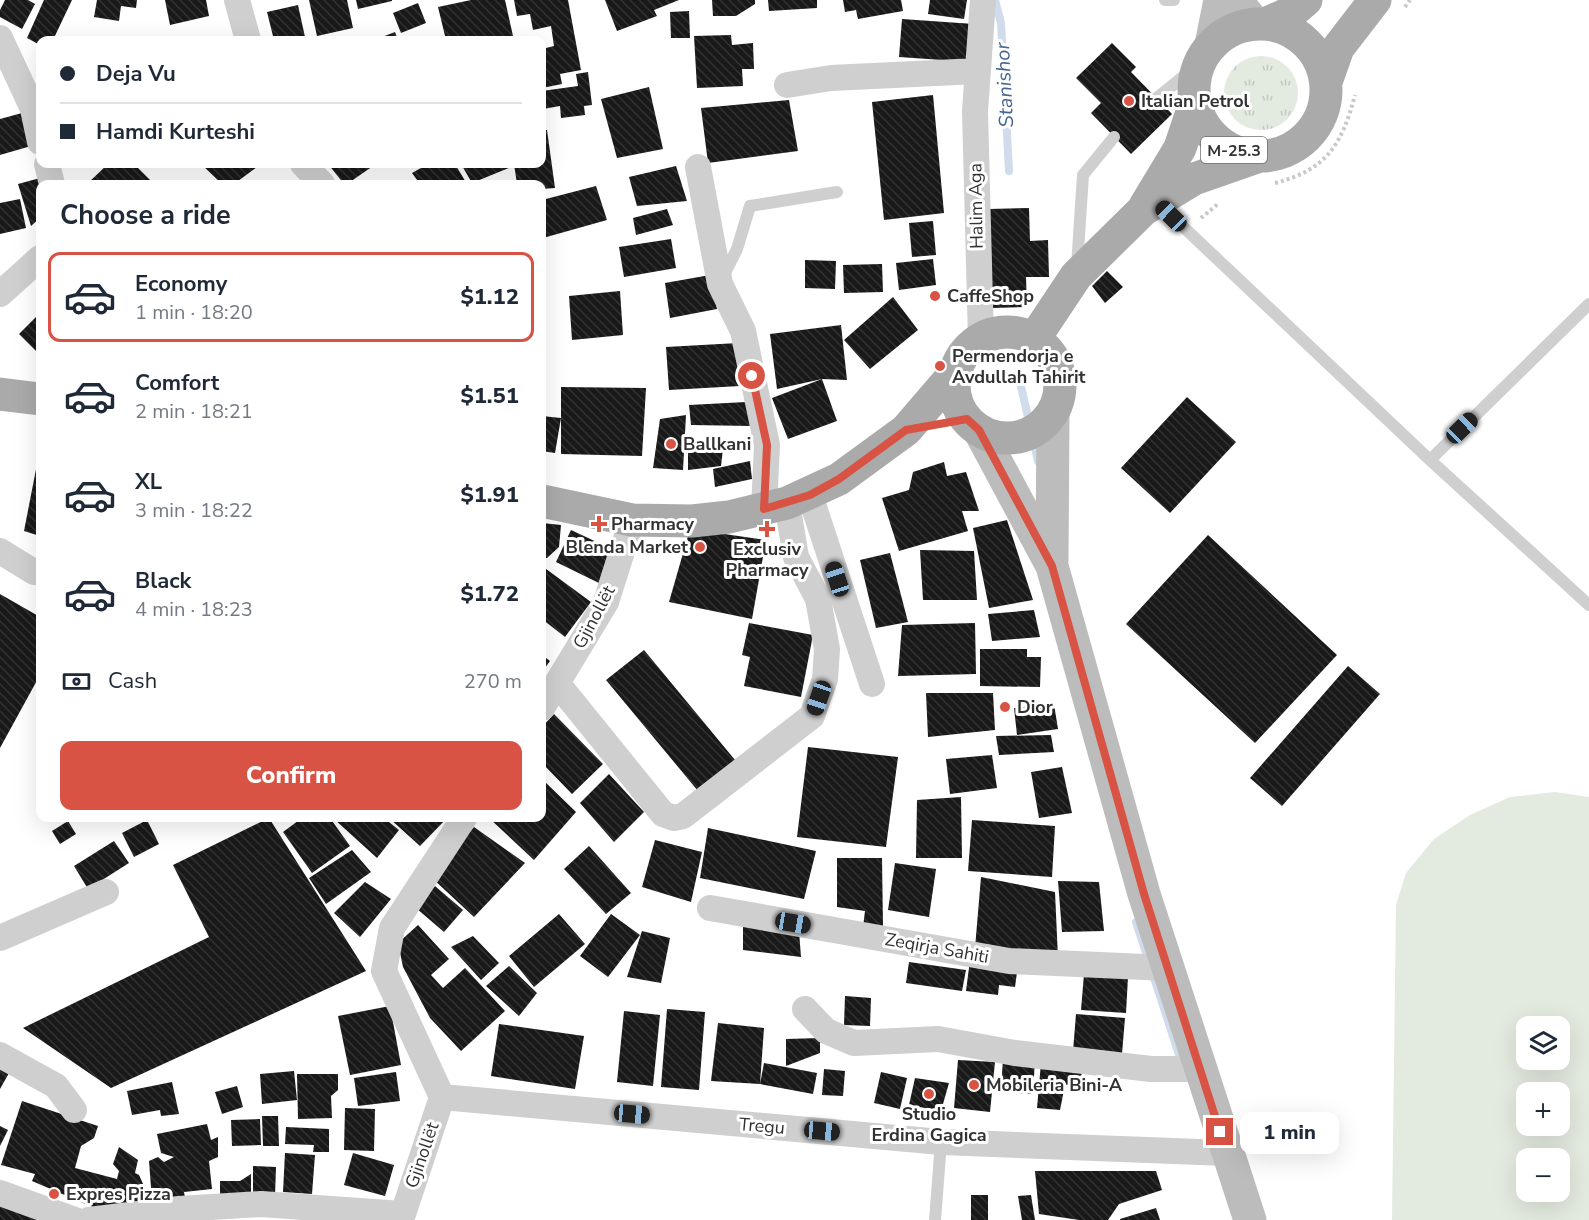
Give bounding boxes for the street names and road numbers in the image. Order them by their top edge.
road number: M-25.3 [1201,137,1267,163]
street label: Halim Aga [963,163,989,249]
street label: Gjinollët [567,581,621,653]
street label: Zeqirja Sahiti [883,927,991,969]
street label: Tregu [738,1112,786,1140]
street label: Gjinollët [400,1118,445,1191]

